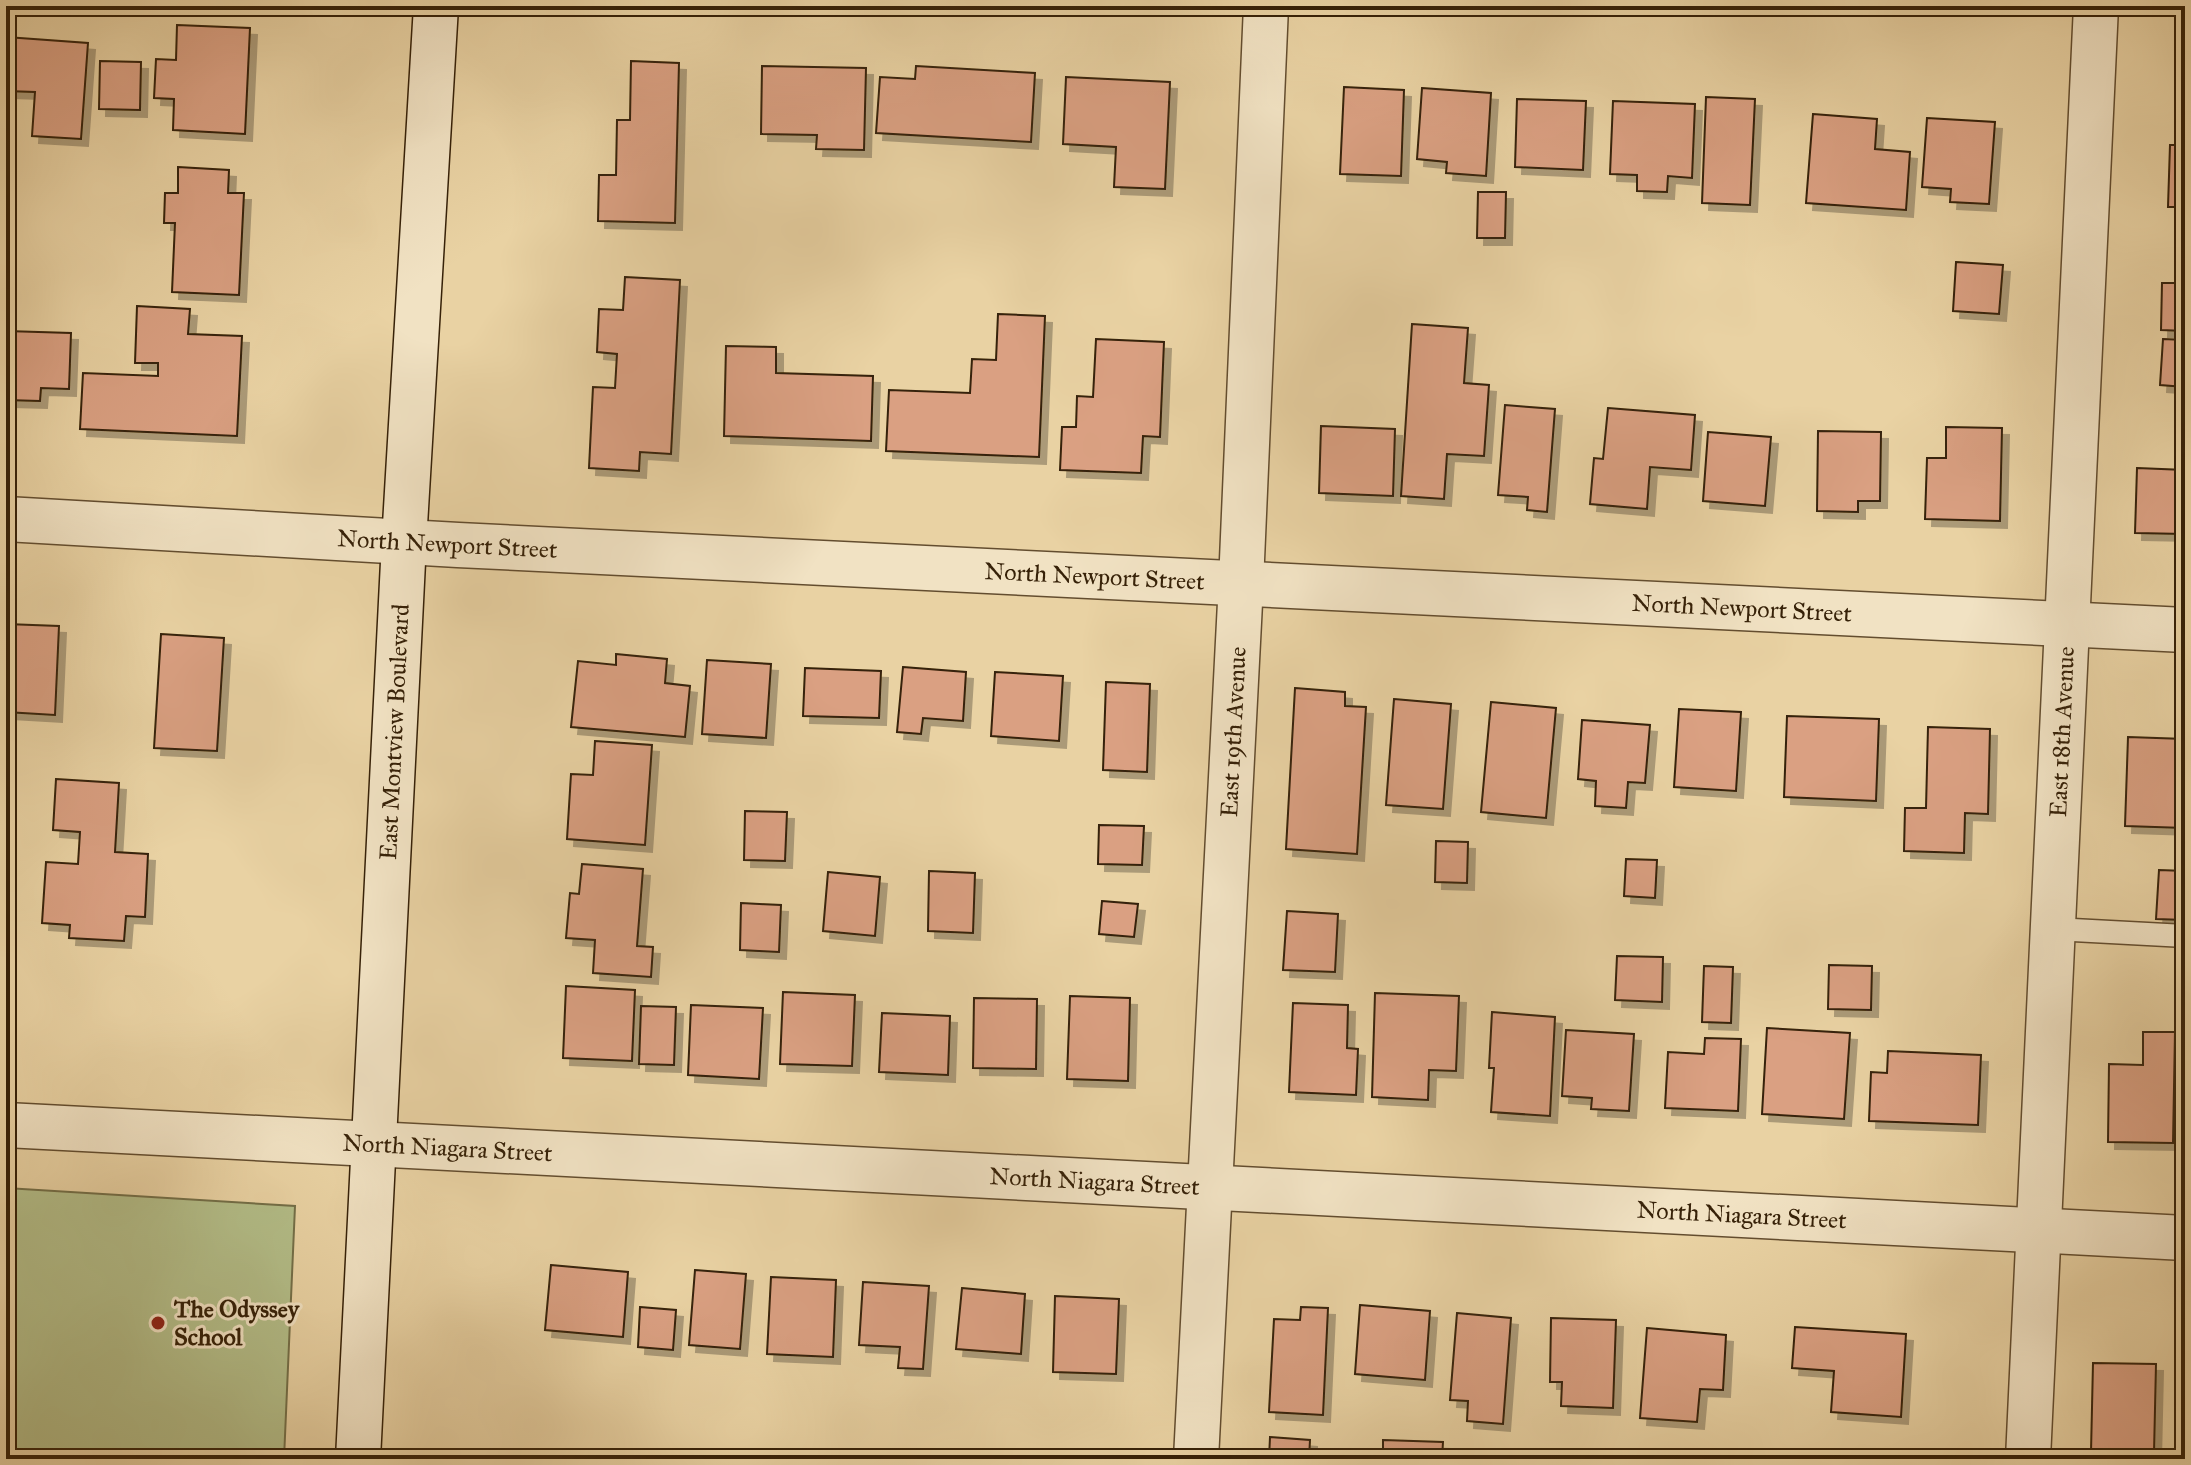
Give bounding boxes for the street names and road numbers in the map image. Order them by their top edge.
street label: North Newport Street [336,523,559,565]
street label: North Newport Street [984,556,1206,597]
street label: North Newport Street [1631,588,1853,629]
street label: East Montview Boulevard [373,603,416,861]
street label: East 19th Avenue [1214,646,1253,818]
street label: East 18th Avenue [2043,646,2081,818]
street label: North Niagara Street [342,1127,554,1168]
street label: North Niagara Street [989,1161,1201,1202]
street label: North Niagara Street [1636,1195,1848,1235]

